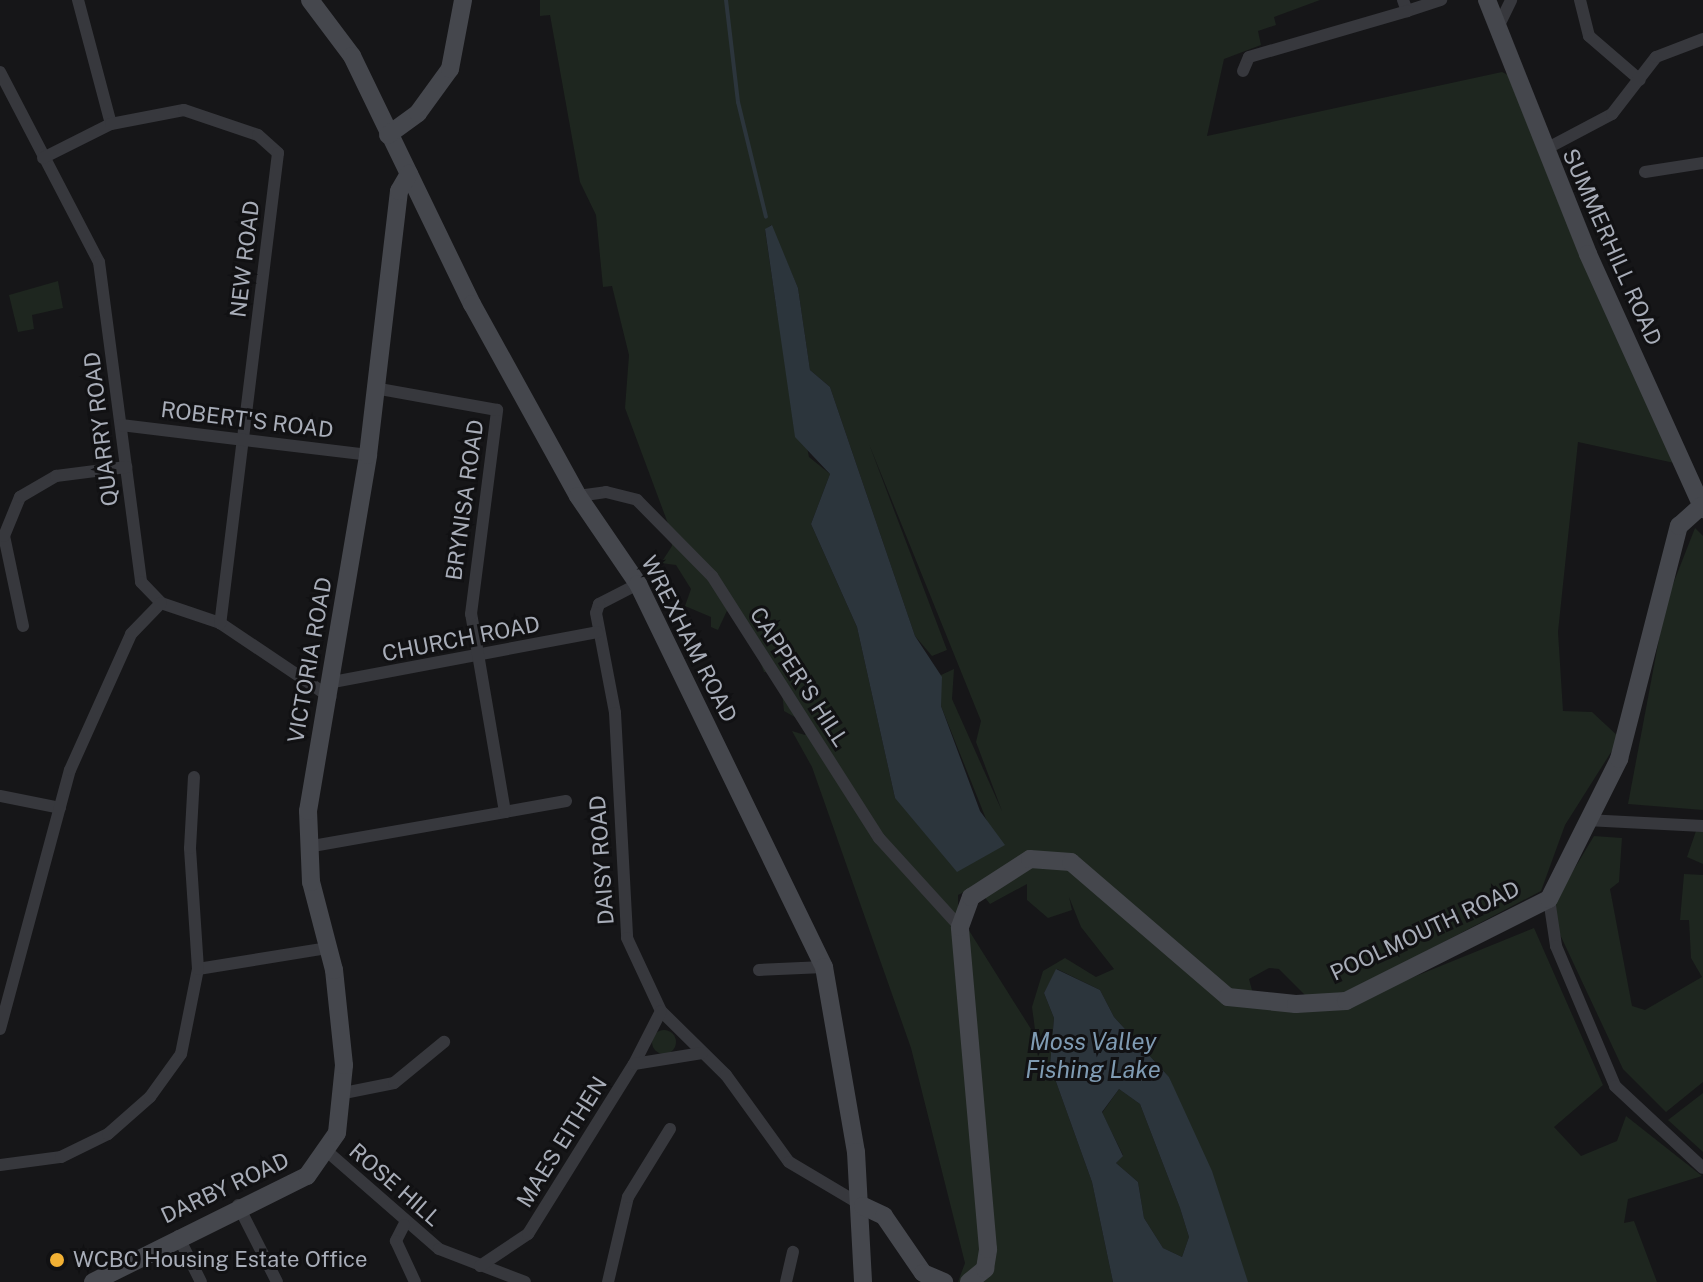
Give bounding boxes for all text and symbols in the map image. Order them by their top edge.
street label: SUMMERHILL ROAD [1557,145,1667,349]
street label: NEW ROAD [225,199,265,319]
street label: QUARRY ROAD [78,350,124,508]
street label: ROBERT'S ROAD [159,396,335,444]
street label: BRYNISA ROAD [441,418,489,582]
street label: WREXHAM ROAD [636,551,742,727]
street label: VICTORIA ROAD [282,575,338,745]
street label: CAPPER'S HILL [744,602,854,752]
street label: CHURCH ROAD [380,611,542,667]
street label: DAISY ROAD [584,794,620,926]
street label: POOLMOUTH ROAD [1326,876,1524,986]
water label: Moss Valley Fishing Lake [1025,1028,1161,1084]
street label: MAES EITHEN [511,1072,613,1212]
street label: ROSE HILL [344,1138,446,1232]
street label: DARBY ROAD [157,1147,293,1229]
place label: WCBC Housing Estate Office [73,1247,368,1273]
marker: WCBC Housing Estate Office [48,1251,66,1269]

